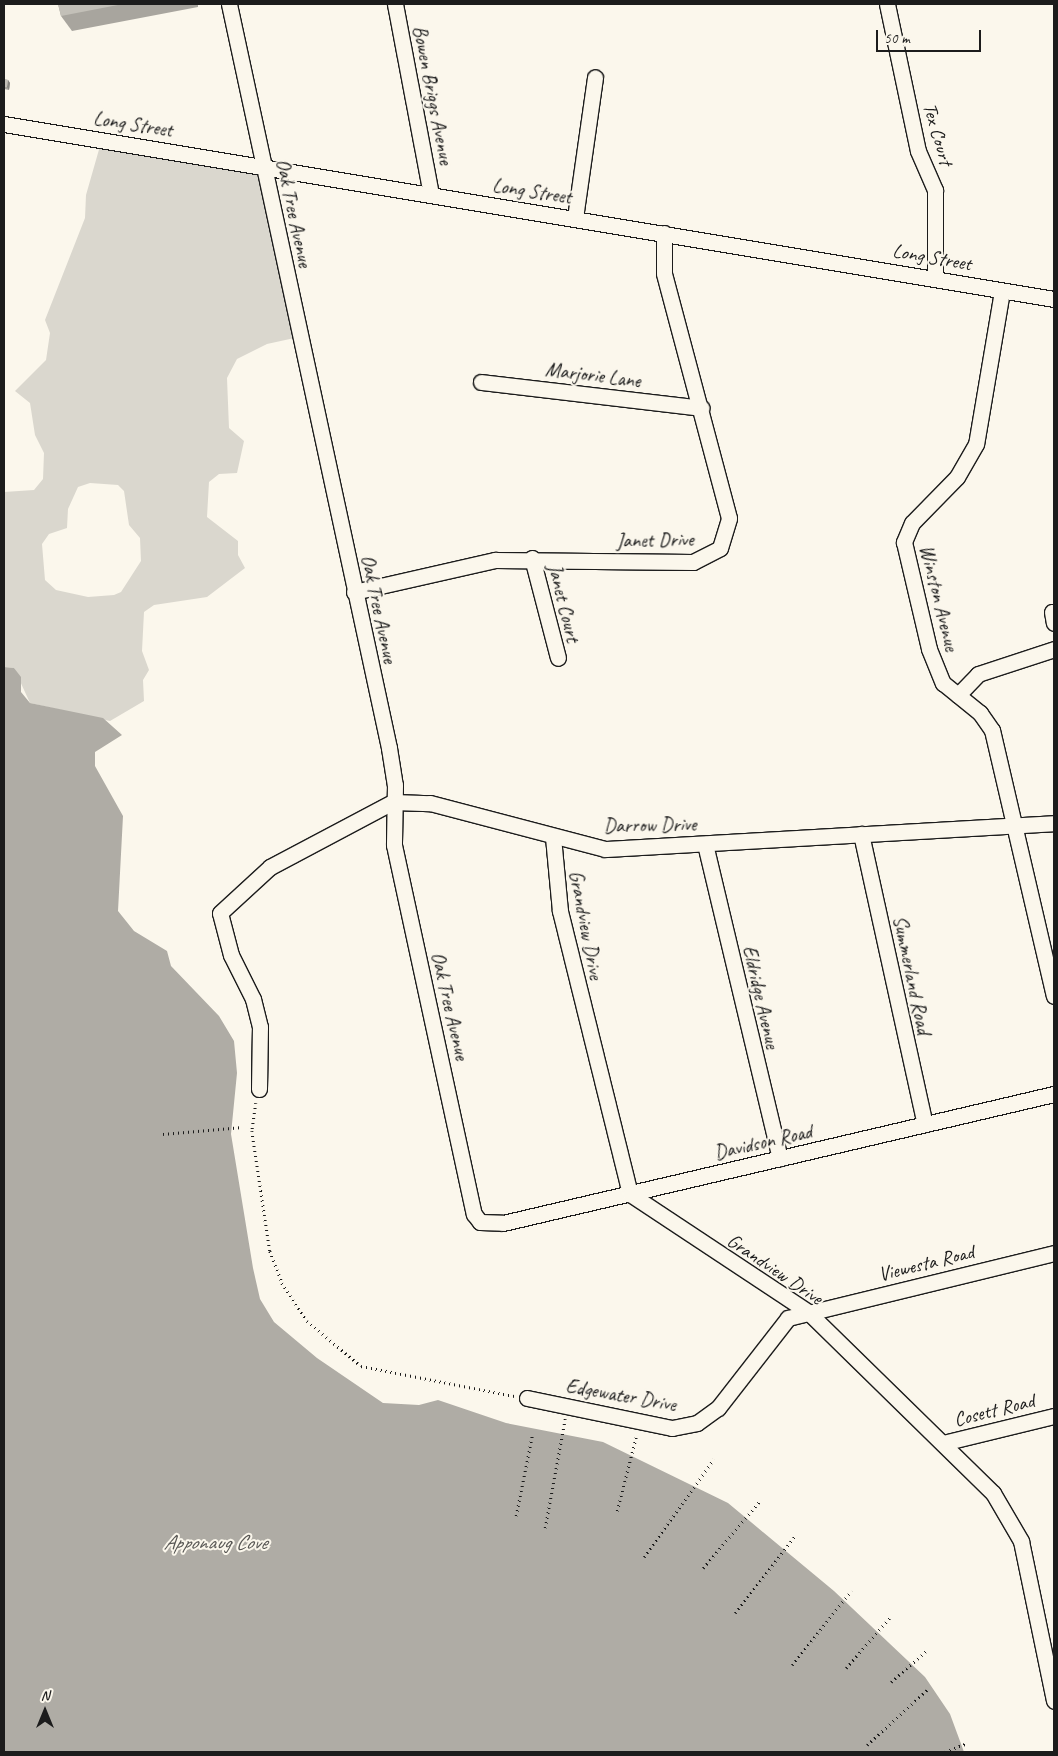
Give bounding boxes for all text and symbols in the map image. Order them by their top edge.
scale bar [878,20,983,52]
street label: Bowen Briggs Avenue [408,23,458,167]
text: 50 m [884,29,910,48]
street label: Tex Court [918,100,958,168]
street label: Long Street [92,106,174,142]
street label: Oak Tree Avenue [271,157,317,269]
street label: Long Street [491,173,573,209]
street label: Long Street [890,238,974,276]
street label: Marjorie Lane [544,357,642,393]
street label: Janet Drive [616,527,694,553]
street label: Winston Avenue [914,543,964,653]
street label: Oak Tree Avenue [356,553,402,665]
street label: Janet Court [543,562,585,644]
street label: Darrow Drive [603,812,697,838]
street label: Grandview Drive [564,869,608,981]
street label: Summerland Road [888,914,936,1036]
street label: Eldridge Avenue [737,943,785,1051]
street label: Oak Tree Avenue [426,950,474,1062]
street label: Davidson Road [712,1119,814,1165]
street label: Grandview Drive [723,1228,827,1310]
street label: Viewesta Road [876,1240,976,1286]
street label: Edgewater Drive [564,1374,678,1416]
street label: Cosett Road [952,1389,1036,1431]
water label: Apponaug Cove [163,1529,267,1555]
north arrow [20,1686,70,1736]
text: N [41,1687,49,1704]

